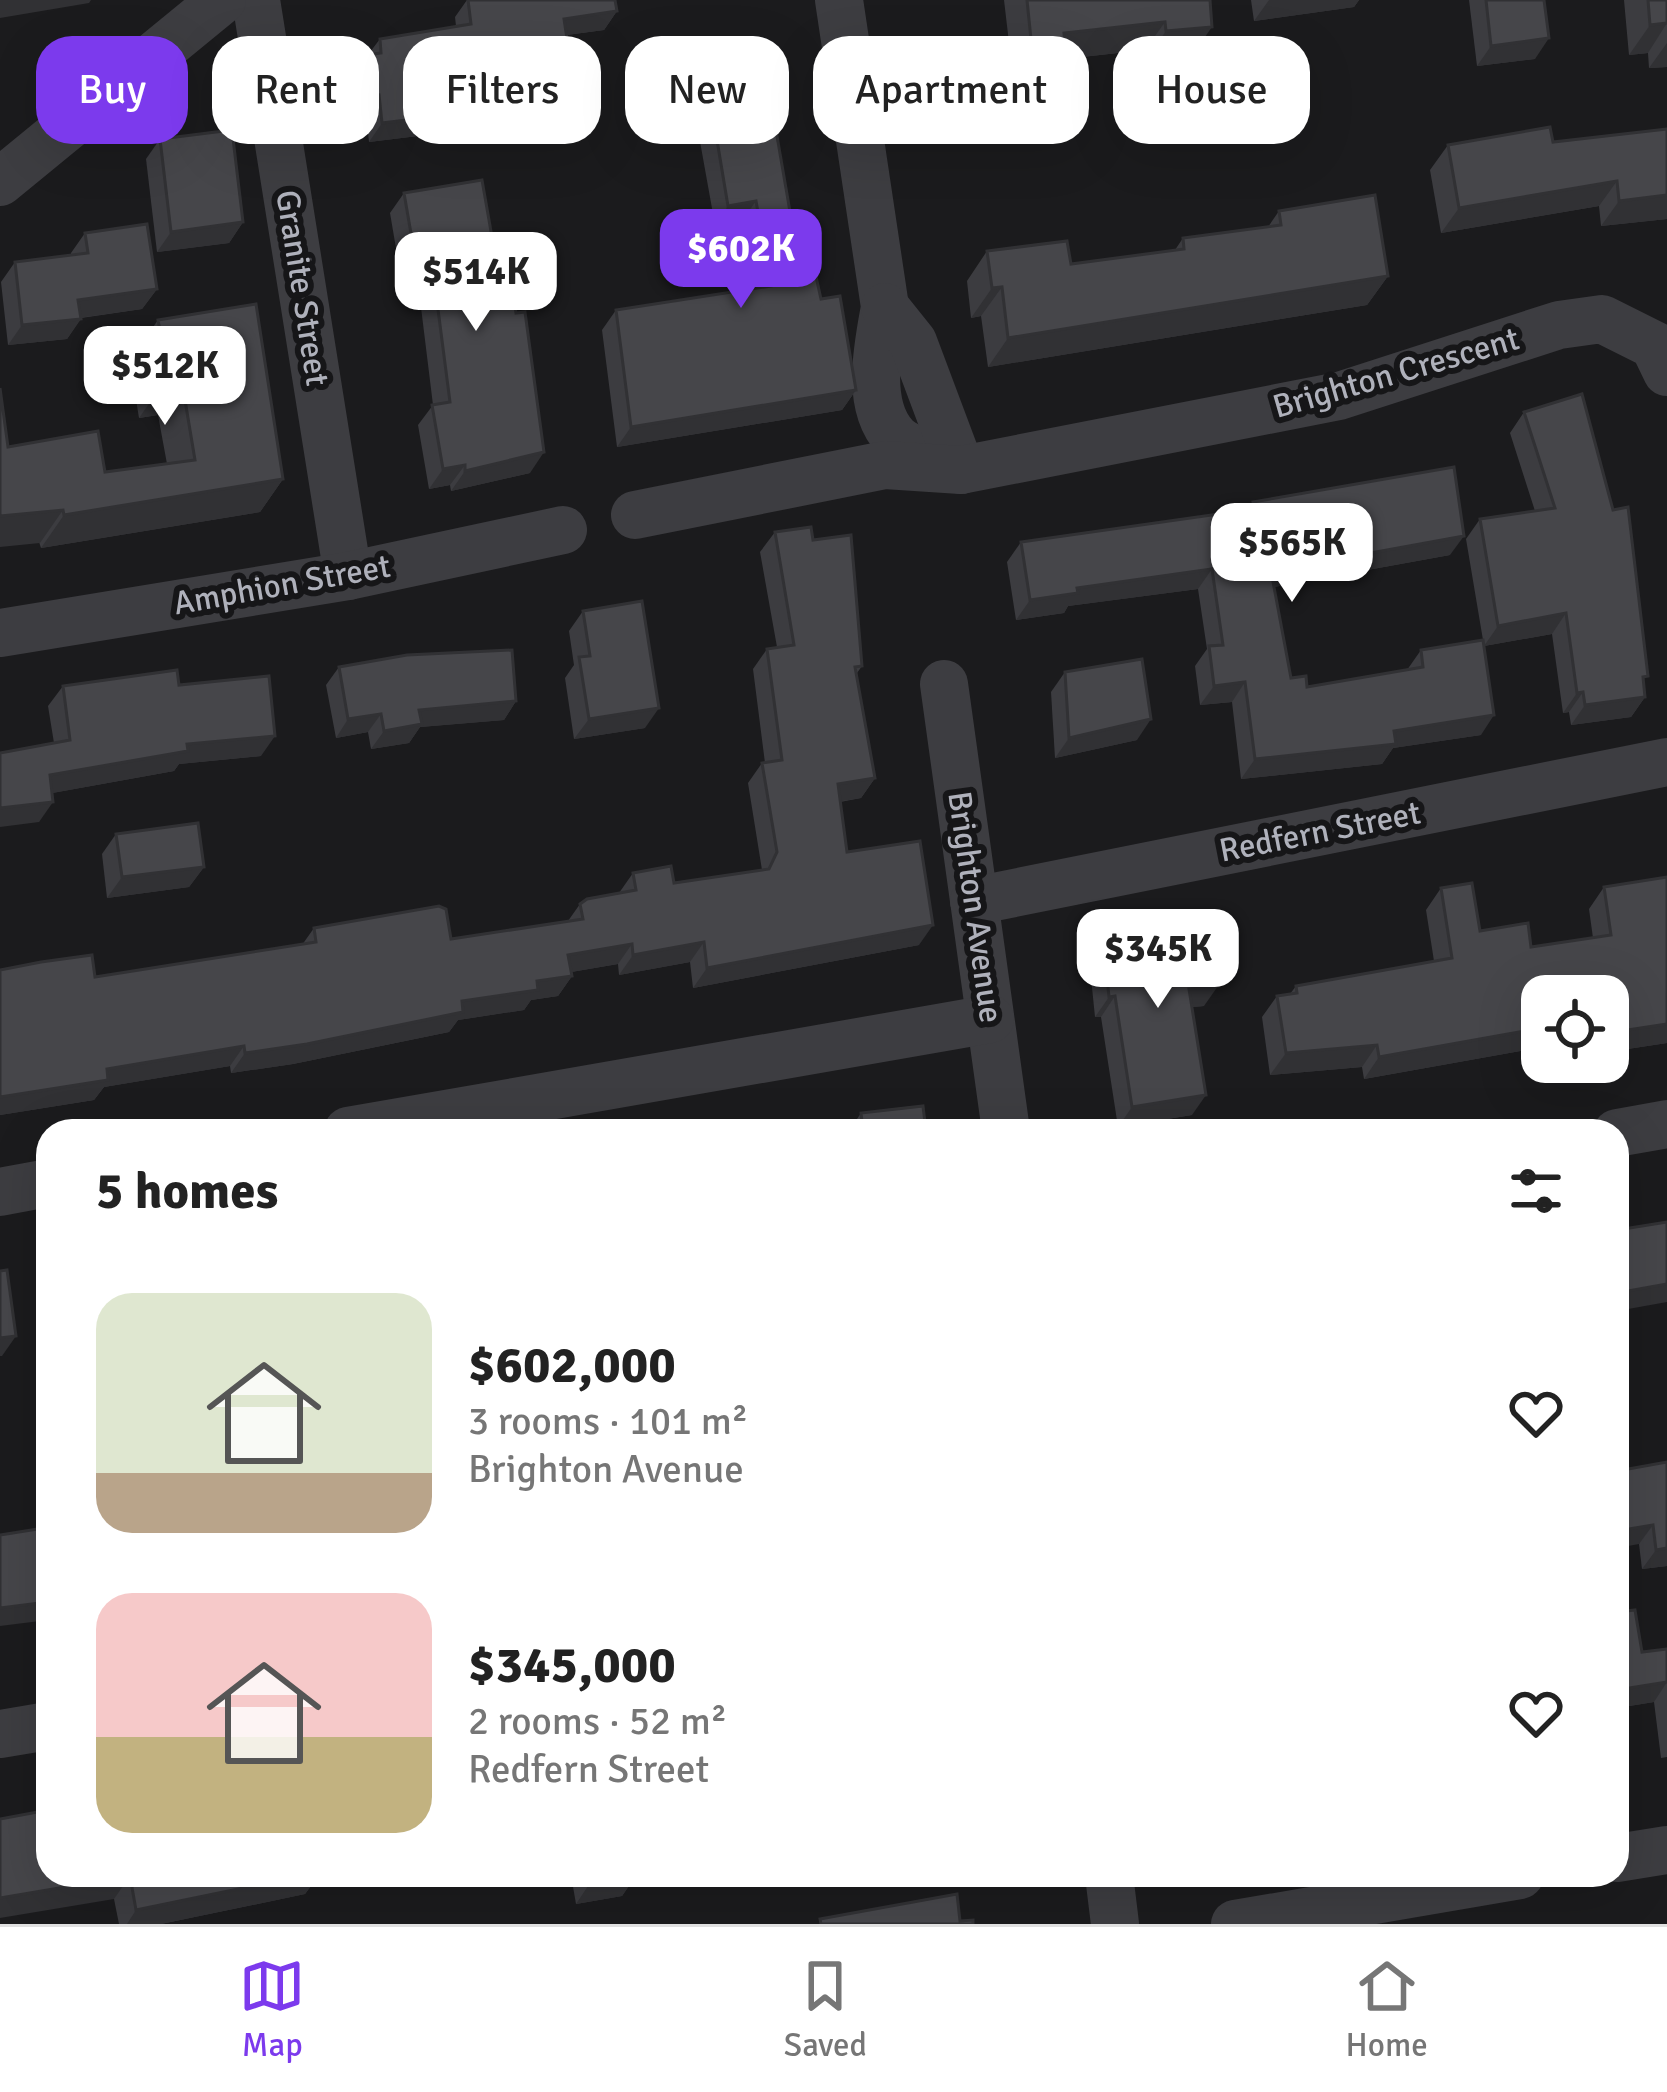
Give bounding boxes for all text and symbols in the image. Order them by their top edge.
chip: Buy [36,36,188,144]
chip: Rent [212,36,379,144]
chip: Filters [403,36,601,144]
chip: New [625,36,789,144]
chip: Apartment [813,36,1089,144]
chip: House [1113,36,1310,144]
street label: Granite Street [266,187,338,389]
pin: $602K [657,209,825,311]
text: $602K [687,224,795,272]
pin: $514K [392,232,560,334]
text: $514K [422,247,530,295]
street label: Brighton Crescent [1268,318,1524,428]
pin: $512K [81,326,249,428]
text: $512K [111,341,219,389]
pin: $565K [1208,503,1376,605]
text: $565K [1238,518,1346,566]
street label: Amphion Street [170,546,394,624]
street label: Brighton Avenue [938,789,1012,1025]
street label: Redfern Street [1216,792,1424,872]
pin: $345K [1074,909,1242,1011]
text: $345K [1104,924,1212,972]
map controls [1521,975,1629,1083]
button: locate [1521,975,1629,1083]
icon: filters [1503,1158,1569,1224]
text: 5 homes [96,1160,278,1223]
text: $602,000 [468,1334,676,1397]
icon: home [192,1341,336,1485]
icon: heart [1503,1380,1569,1446]
text: 3 rooms · 101 m² [468,1397,748,1445]
text: Brighton Avenue [468,1445,744,1493]
text: $345,000 [468,1634,676,1697]
icon: home [192,1641,336,1785]
icon: heart [1503,1680,1569,1746]
text: 2 rooms · 52 m² [468,1697,727,1745]
text: Redfern Street [468,1745,709,1793]
tab: Map [239,1953,305,2066]
tab: Saved [784,1953,867,2066]
tab: Home [1345,1953,1428,2066]

